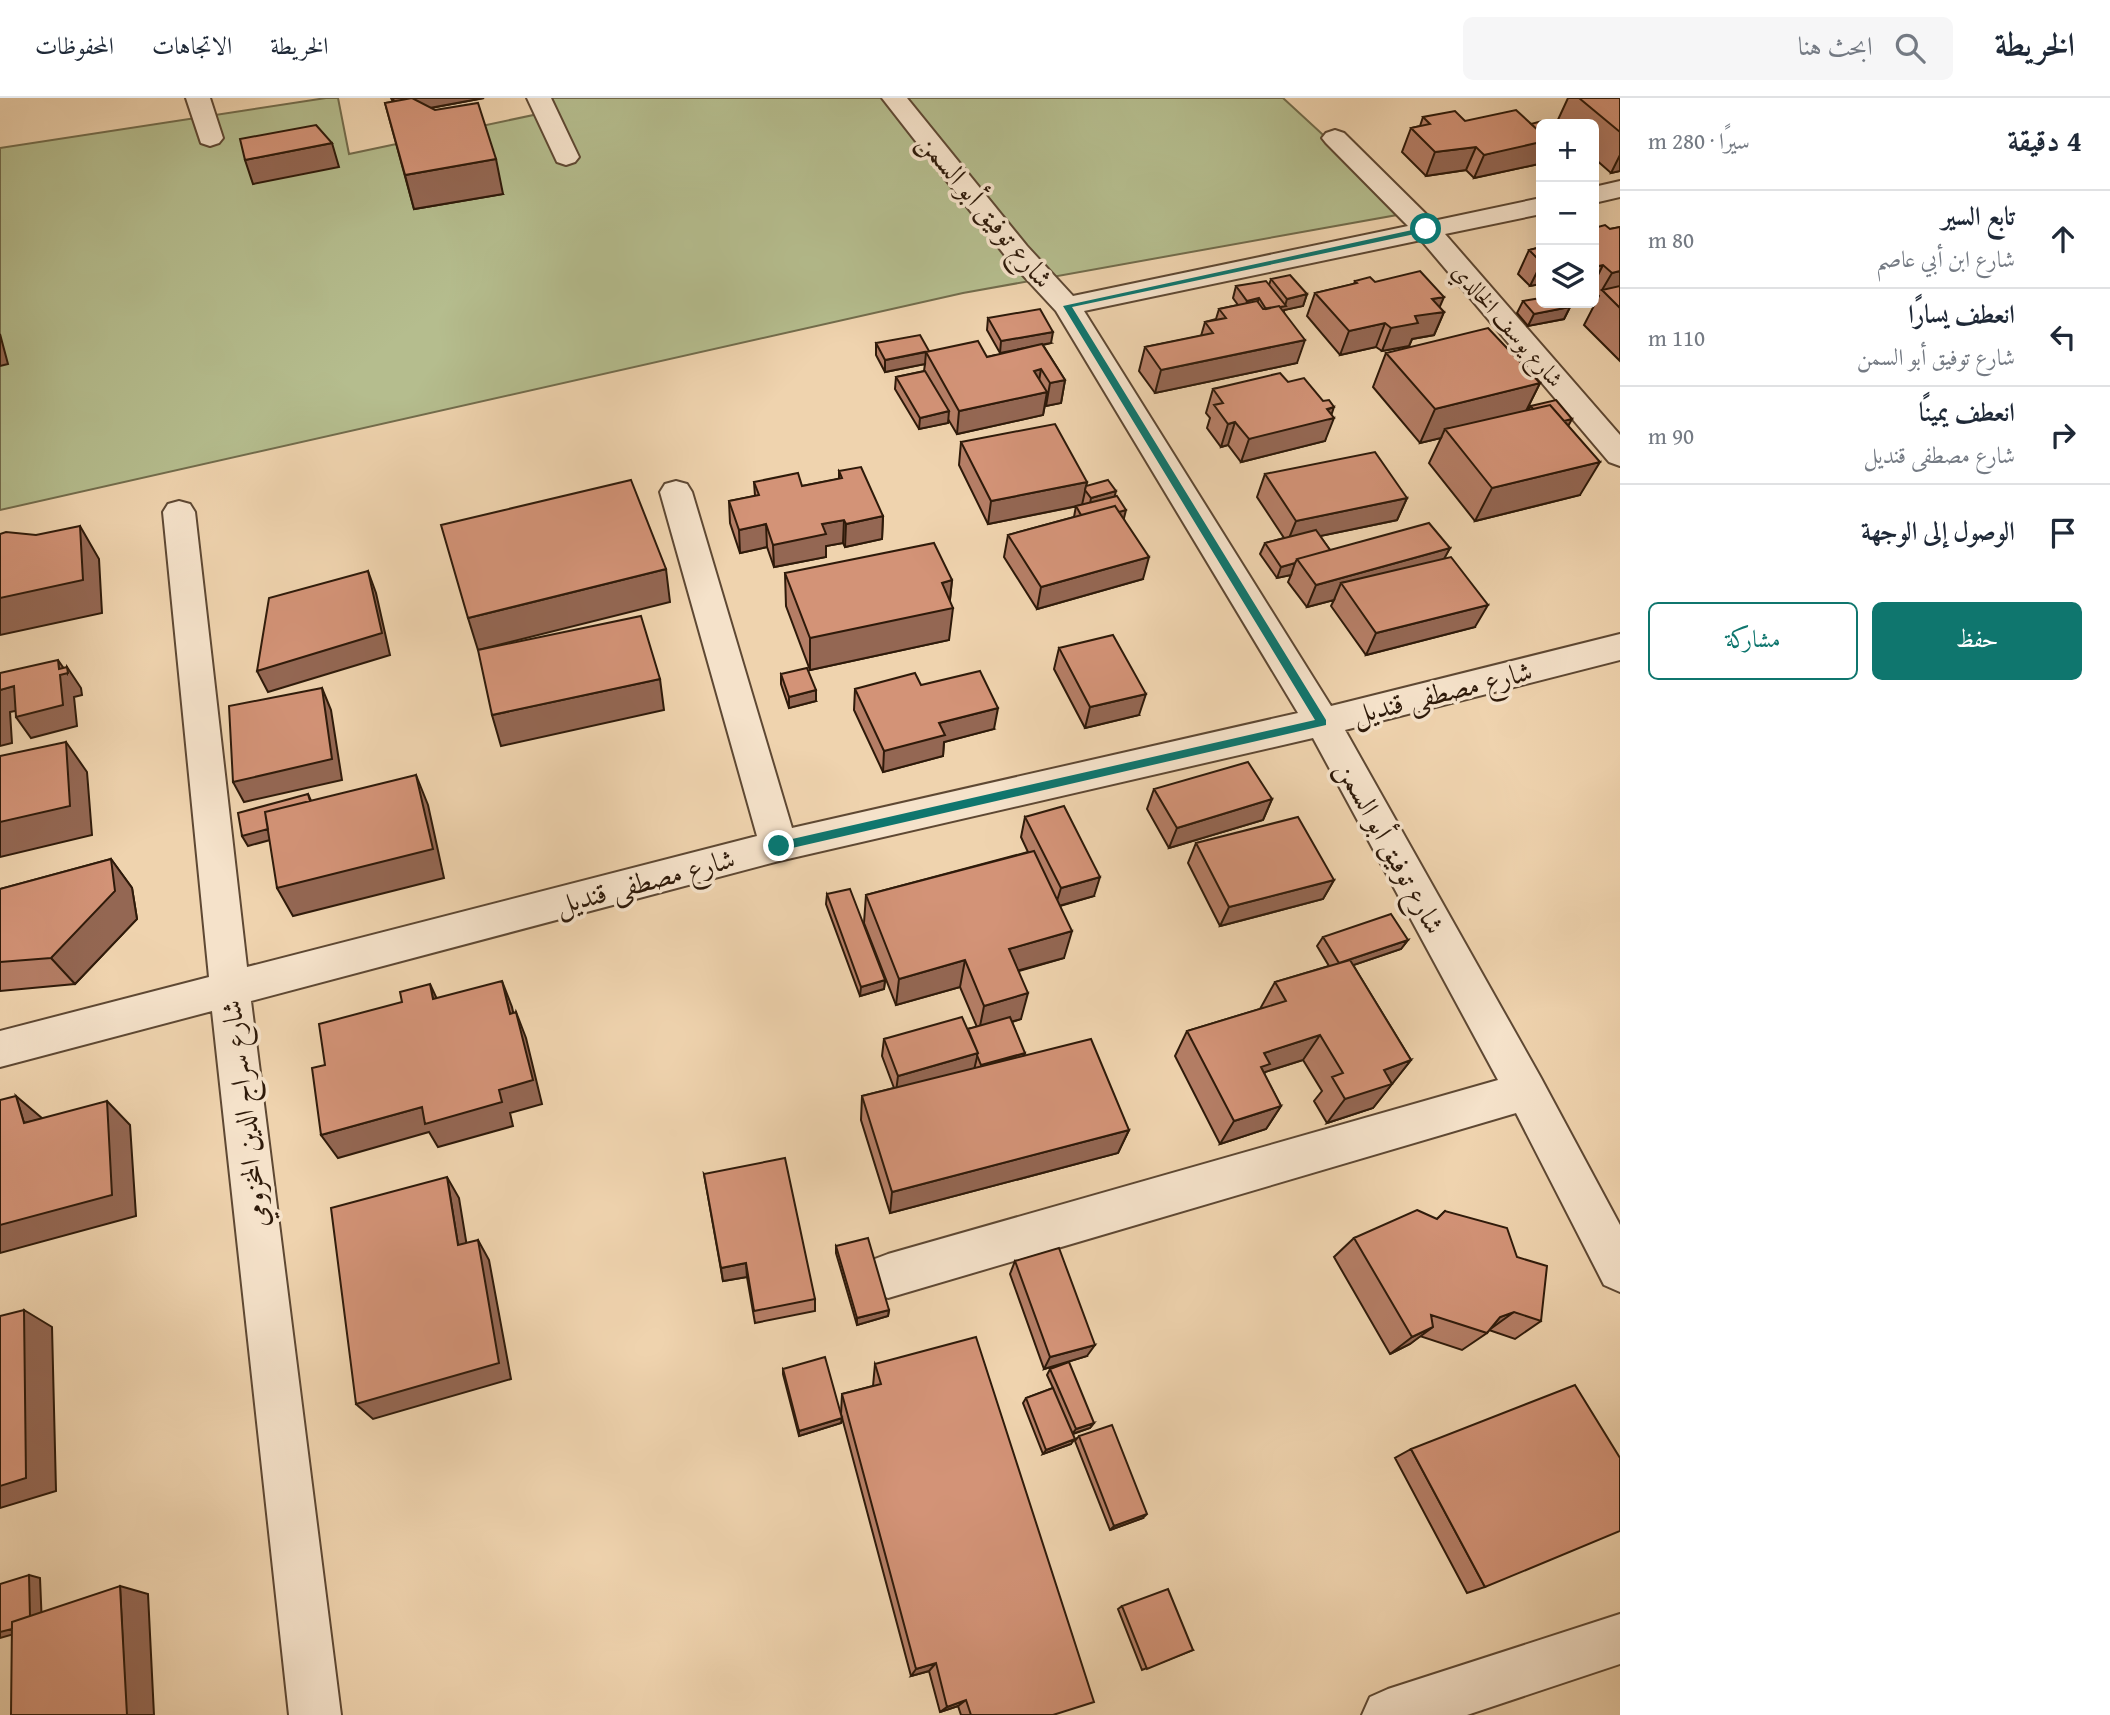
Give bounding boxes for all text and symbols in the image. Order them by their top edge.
search box [1463,17,1953,80]
text: الخريطة [1995,20,2075,68]
text: ابحث هنا [1798,26,1873,65]
text: المحفوظات [35,28,114,63]
text: الاتجاهات [152,28,232,63]
text: الخريطة [270,28,329,63]
icon: search [1891,29,1929,67]
text: 4 دقيقة [2007,118,2082,162]
map controls [1536,119,1599,308]
button: + [1536,119,1599,182]
street label: شارع توفيق أبو السمن [906,123,1064,299]
text: سيرًا · 280 m [1648,124,1750,157]
button: − [1536,182,1599,245]
text: تابع السير [1941,196,2015,235]
route start [1410,213,1441,244]
icon: ahead [2044,220,2082,258]
text: 80 m [1648,223,1694,256]
text: شارع ابن أبي عاصم [1876,242,2015,275]
button: layers [1536,245,1599,308]
street label: شارع يوسف الخالدي [1442,255,1572,397]
text: انعطف يسارًا [1908,294,2015,333]
icon: left [2044,318,2082,356]
text: 110 m [1648,321,1705,354]
text: شارع توفيق أبو السمن [1857,340,2015,373]
text: انعطف يمينًا [1919,392,2015,431]
icon: right [2044,416,2082,454]
text: 90 m [1648,419,1694,452]
text: شارع مصطفى قنديل [1864,438,2015,471]
text: الوصول إلى الوجهة [1861,511,2015,550]
icon: arrive [2044,514,2082,552]
button: مشاركة [1648,602,1858,680]
button: حفظ [1872,602,2082,680]
street label: شارع مصطفى قنديل [1347,649,1537,738]
street label: شارع توفيق أبو السمن [1323,753,1456,943]
route end [763,830,794,861]
street label: شارع مصطفى قنديل [551,837,740,928]
street label: شارع سراج الدين المخزومي [209,997,284,1230]

